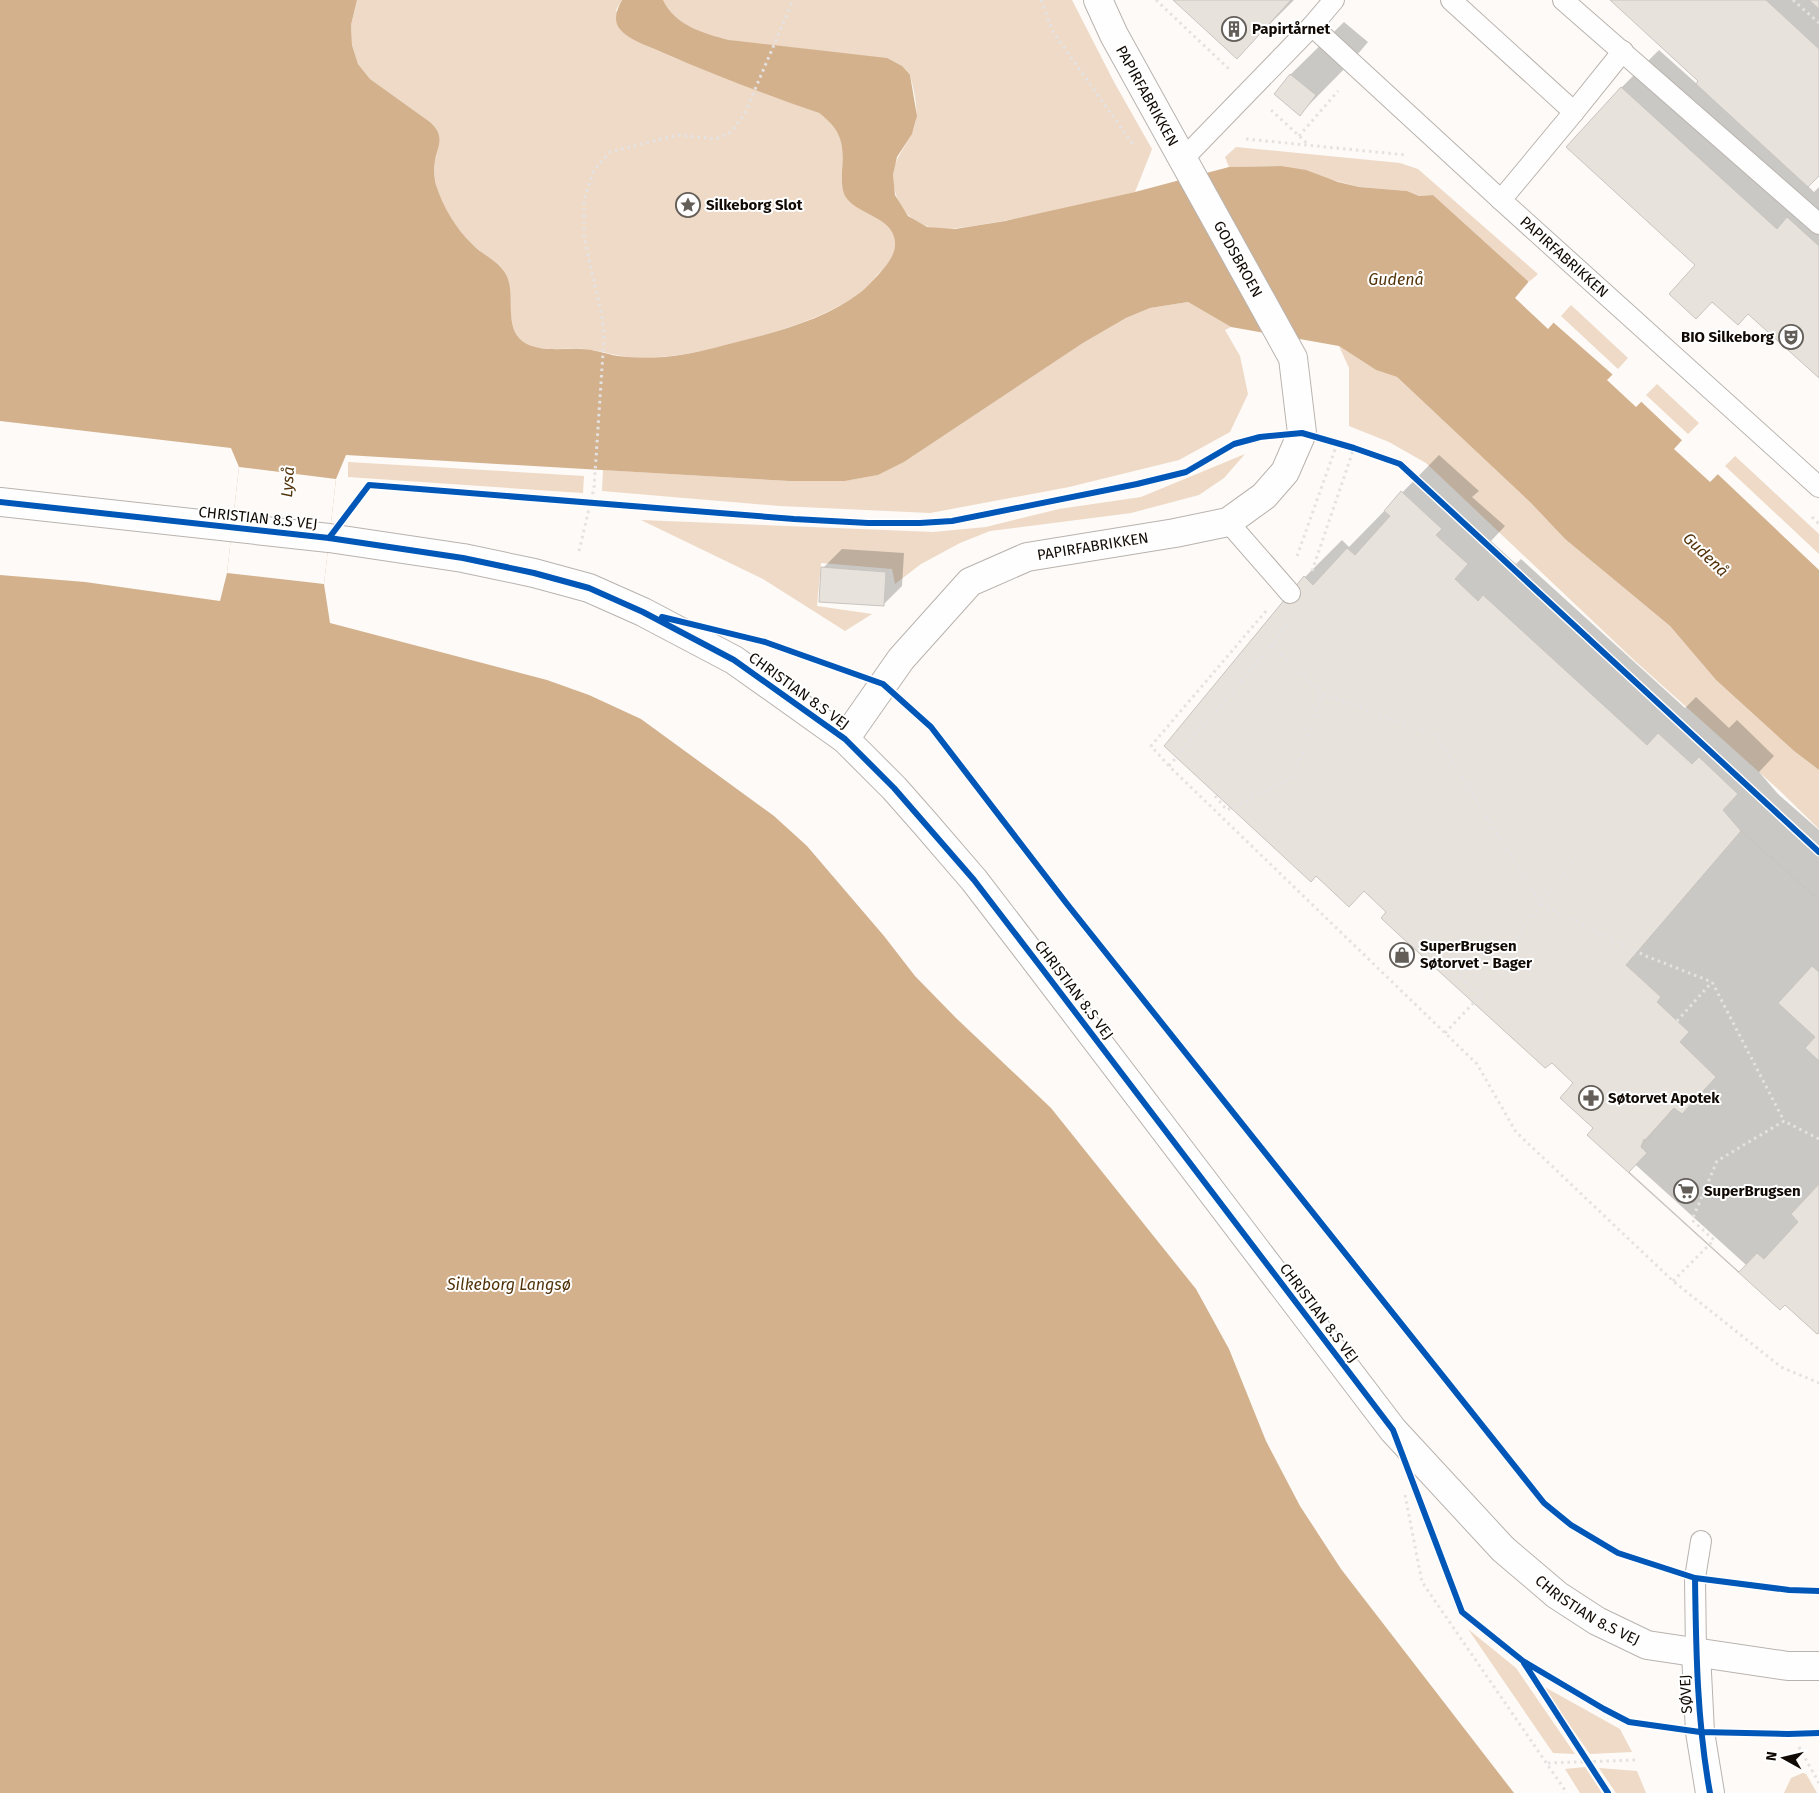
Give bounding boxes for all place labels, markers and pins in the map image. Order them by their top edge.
building icon: Papirtårnet [1221,16,1247,42]
place label: Papirtårnet [1252,20,1330,38]
place icon: Silkeborg Slot [675,192,701,218]
place label: Silkeborg Slot [706,196,803,214]
theatre icon: BIO Silkeborg [1778,324,1804,350]
place label: BIO Silkeborg [1681,328,1775,346]
place label: SuperBrugsen Søtorvet - Bager [1420,937,1533,972]
shop icon: SuperBrugsen Søtorvet - Bager [1389,942,1415,968]
pharmacy icon: Søtorvet Apotek [1578,1085,1604,1111]
place label: Søtorvet Apotek [1608,1089,1720,1107]
supermarket icon: SuperBrugsen [1673,1178,1699,1204]
place label: SuperBrugsen [1704,1182,1801,1200]

